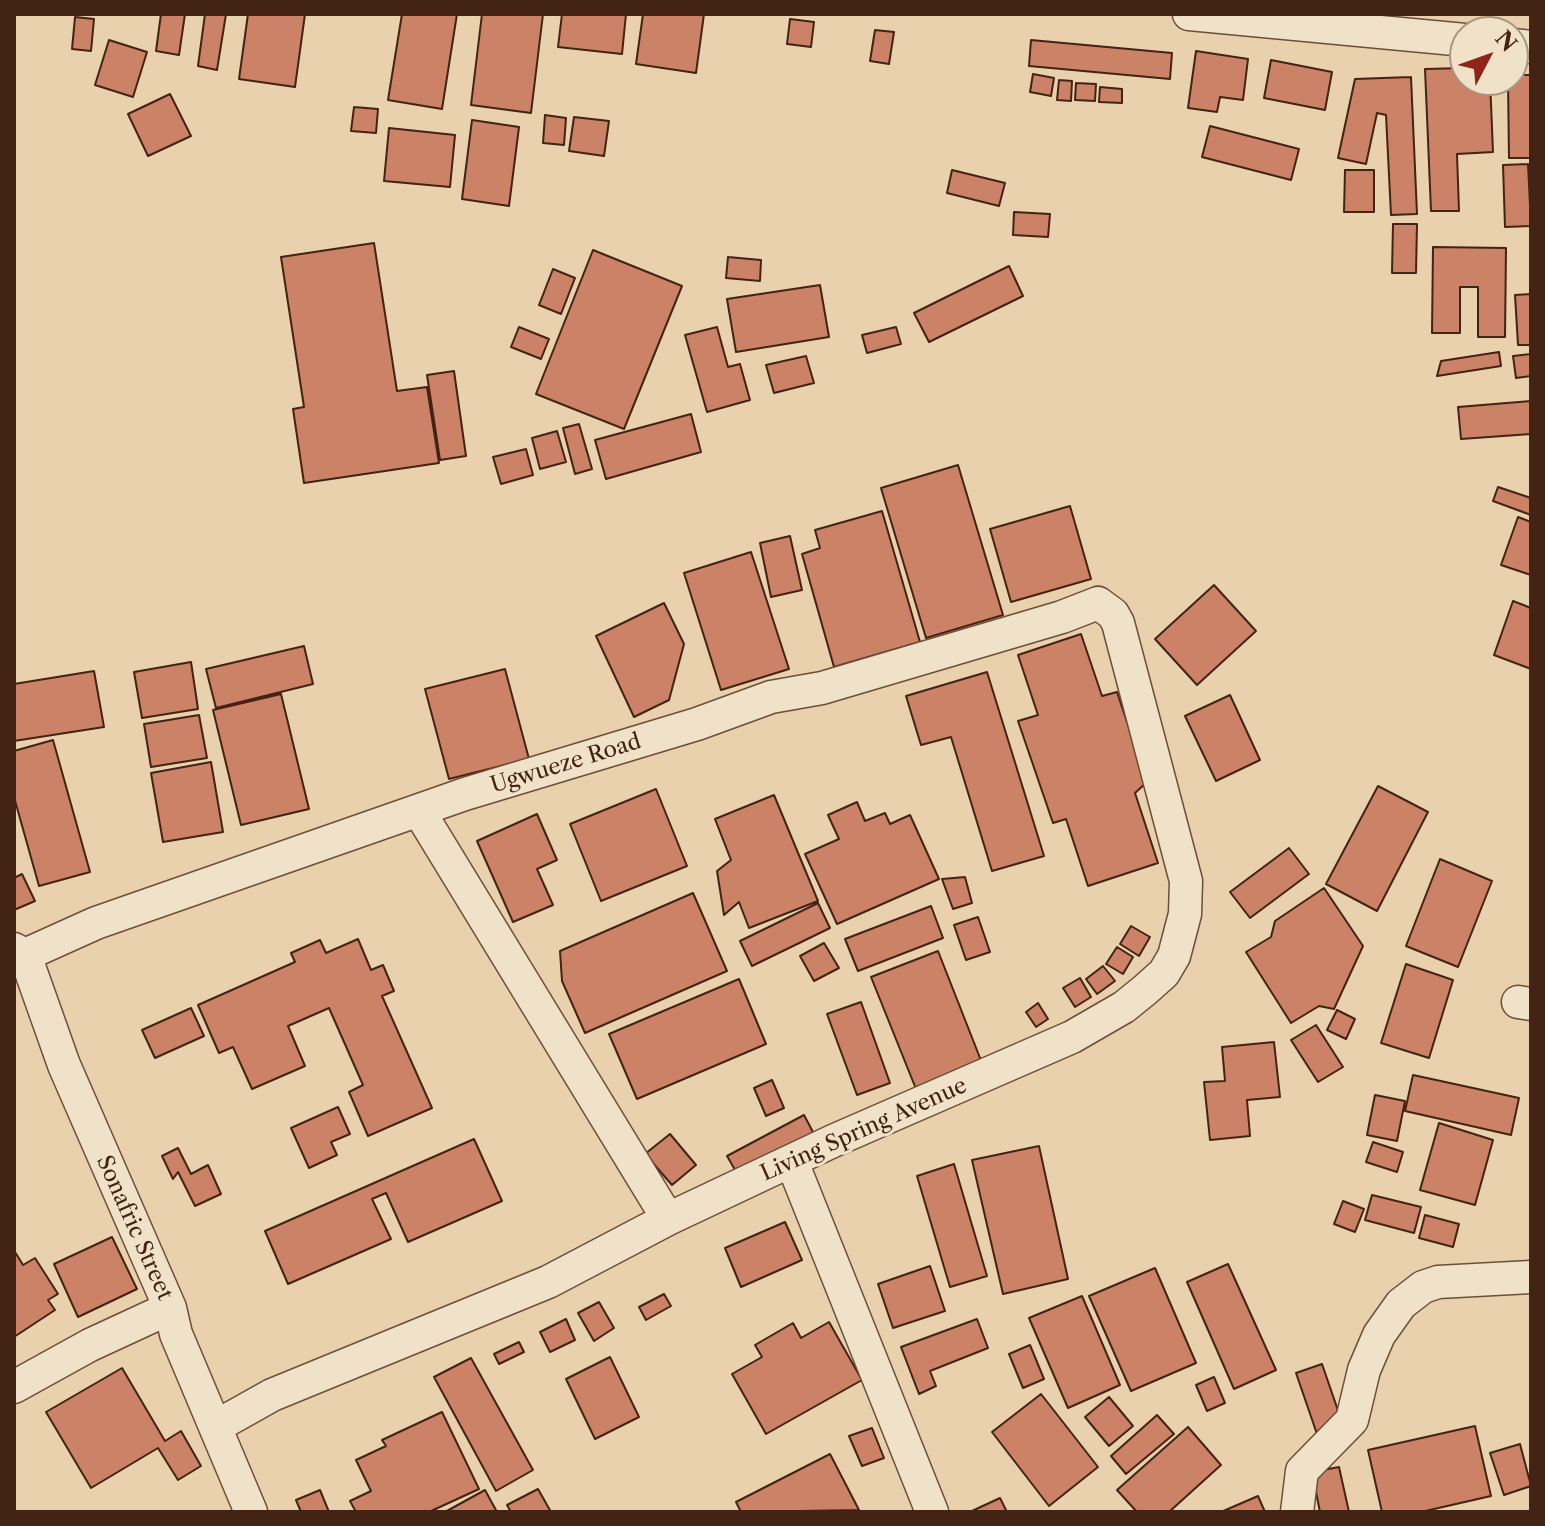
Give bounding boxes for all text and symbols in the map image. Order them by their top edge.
north arrow [1449,16,1529,96]
text: N [1490,25,1522,57]
street label: Ugwueze Road [488,729,644,799]
street label: Living Spring Avenue [757,1073,971,1187]
street label: Sonafric Street [90,1152,178,1304]

